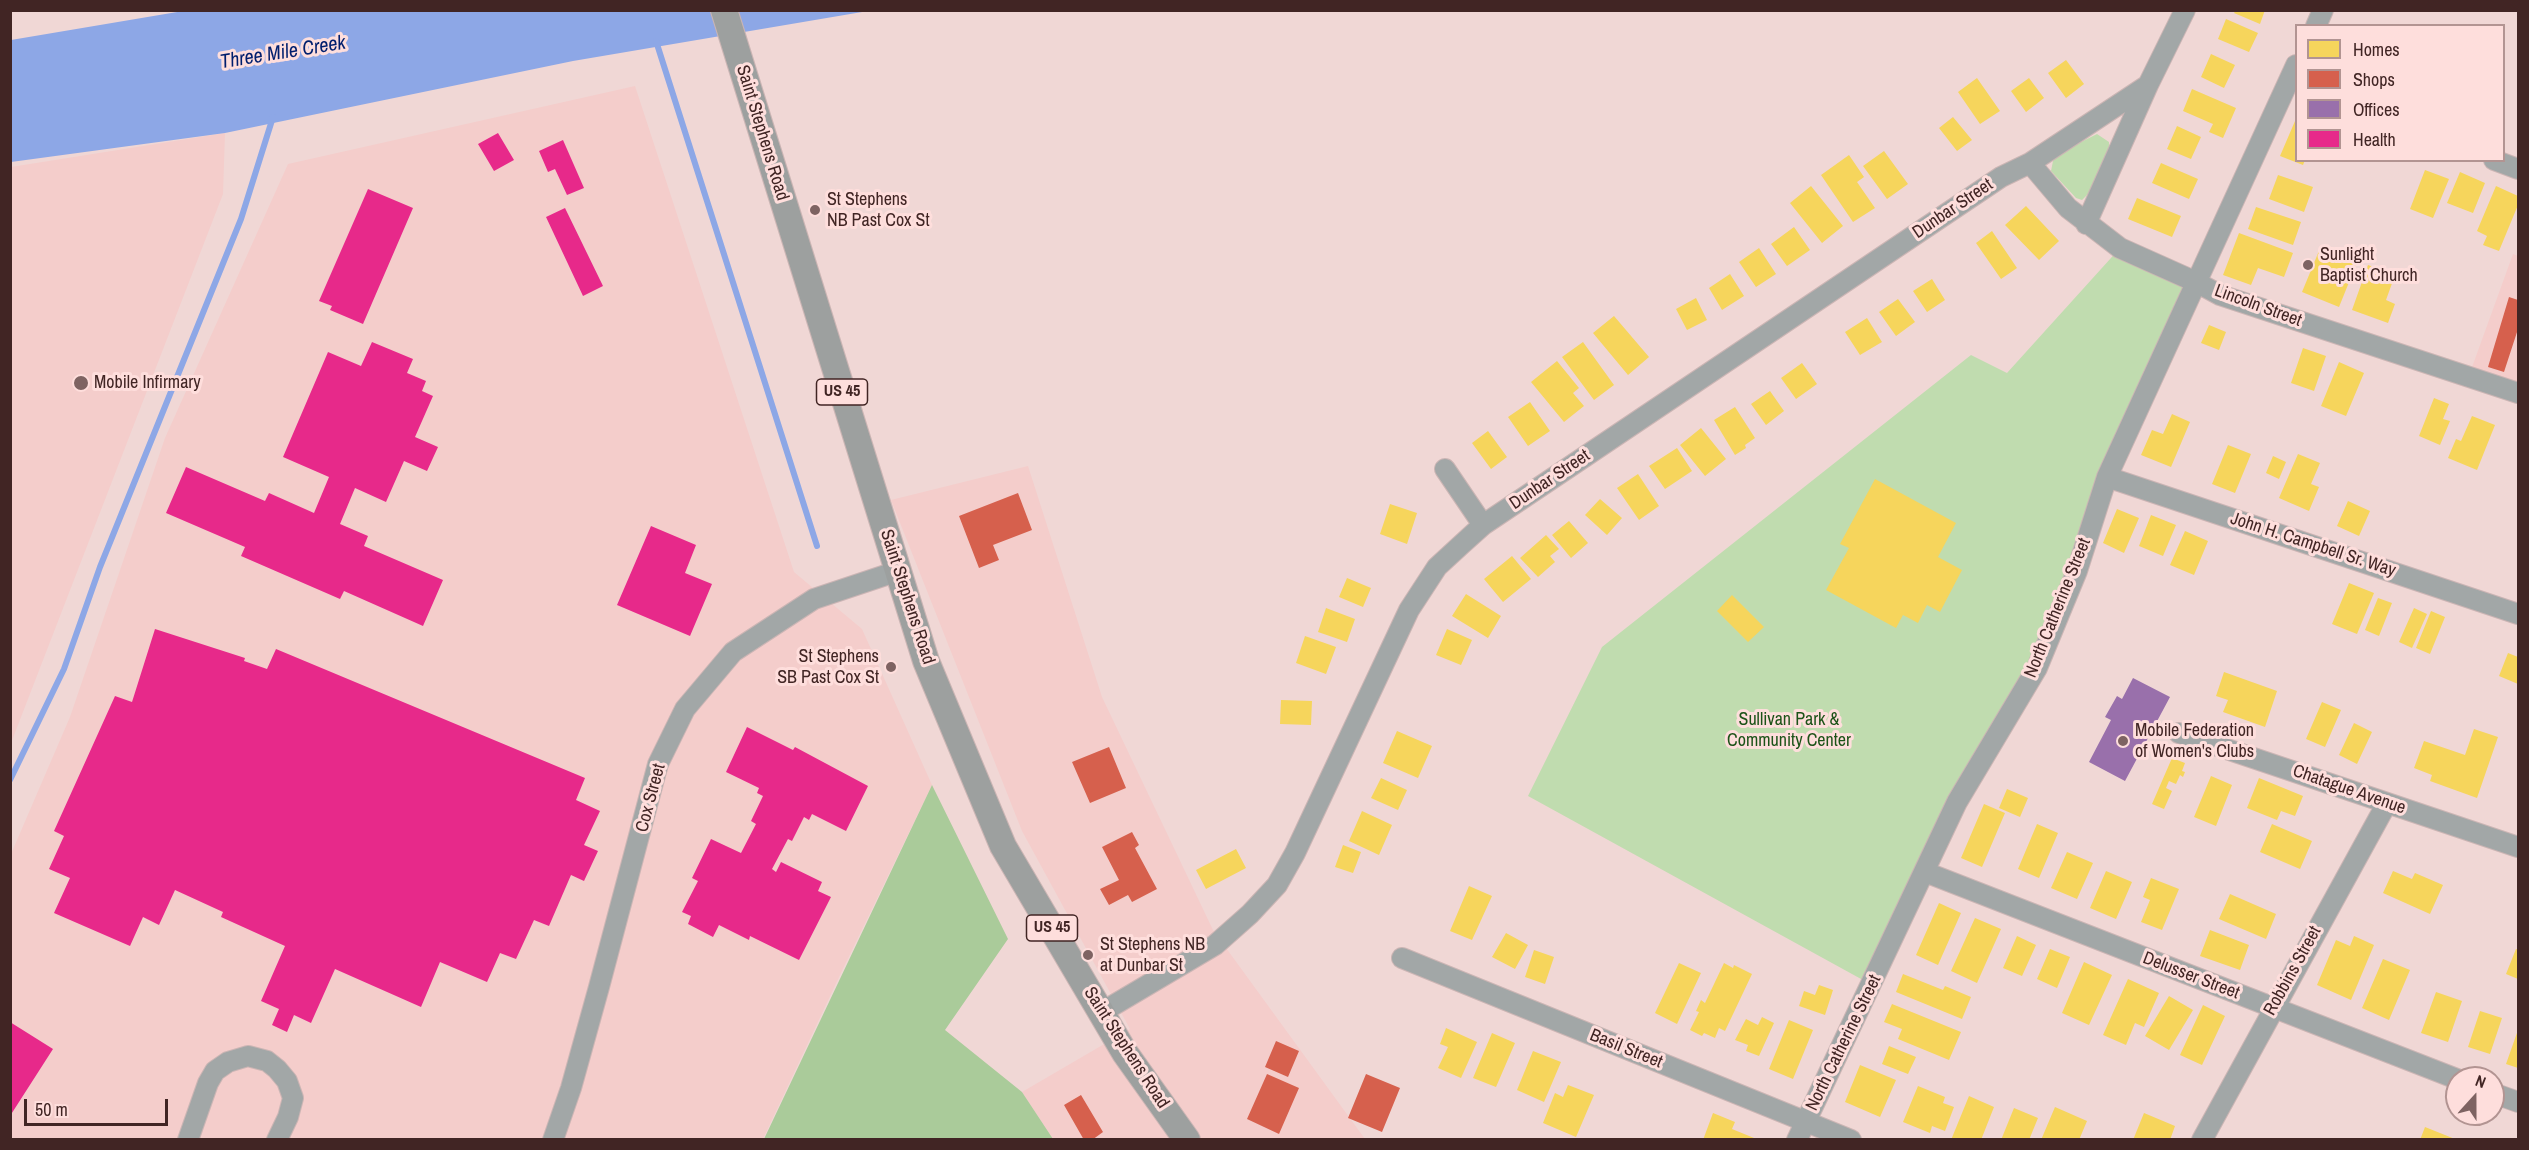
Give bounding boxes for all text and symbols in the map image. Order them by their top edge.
legend [2295,24,2505,162]
water label: Three Mile Creek [219,31,347,75]
text: Homes [2353,37,2400,62]
street label: Saint Stephens Road [731,63,793,203]
text: Shops [2353,67,2395,92]
text: Offices [2353,97,2400,122]
text: Health [2353,127,2396,152]
street label: Dunbar Street [1909,174,1997,244]
place label: St Stephens NB Past Cox St [827,189,930,232]
marker: St Stephens NB Past Cox St [808,203,822,217]
place label: Sunlight Baptist Church [2320,244,2418,286]
marker: Sunlight Baptist Church [2301,258,2315,272]
street label: Lincoln Street [2212,280,2304,332]
place label: Mobile Infirmary [94,372,201,394]
marker: Mobile Infirmary [72,374,90,392]
road number: US 45 [816,379,868,405]
street label: Dunbar Street [1506,445,1594,515]
street label: John H. Campbell Sr. Way [2228,508,2398,582]
street label: Saint Stephens Road [875,527,939,667]
street label: North Catherine Street [2020,535,2096,681]
place label: St Stephens SB Past Cox St [777,646,879,688]
marker: St Stephens SB Past Cox St [884,660,898,674]
park label: Sullivan Park & Community Center [1727,709,1851,752]
place label: Mobile Federation of Women's Clubs [2135,720,2254,762]
marker: Mobile Federation of Women's Clubs [2116,734,2130,748]
street label: Chatague Avenue [2290,761,2408,819]
street label: Cox Street [632,762,670,834]
road number: US 45 [1026,915,1078,941]
street label: Robbins Street [2260,923,2326,1019]
place label: St Stephens NB at Dunbar St [1100,934,1205,976]
marker: St Stephens NB at Dunbar St [1081,948,1095,962]
street label: Delusser Street [2140,948,2242,1004]
street label: North Catherine Street [1802,972,1886,1114]
street label: Saint Stephens Road [1079,983,1173,1113]
street label: Basil Street [1587,1025,1665,1073]
north arrow [2445,1066,2505,1126]
text: N [2472,1069,2489,1093]
scale bar [27,1087,171,1125]
text: 50 m [35,1097,68,1122]

